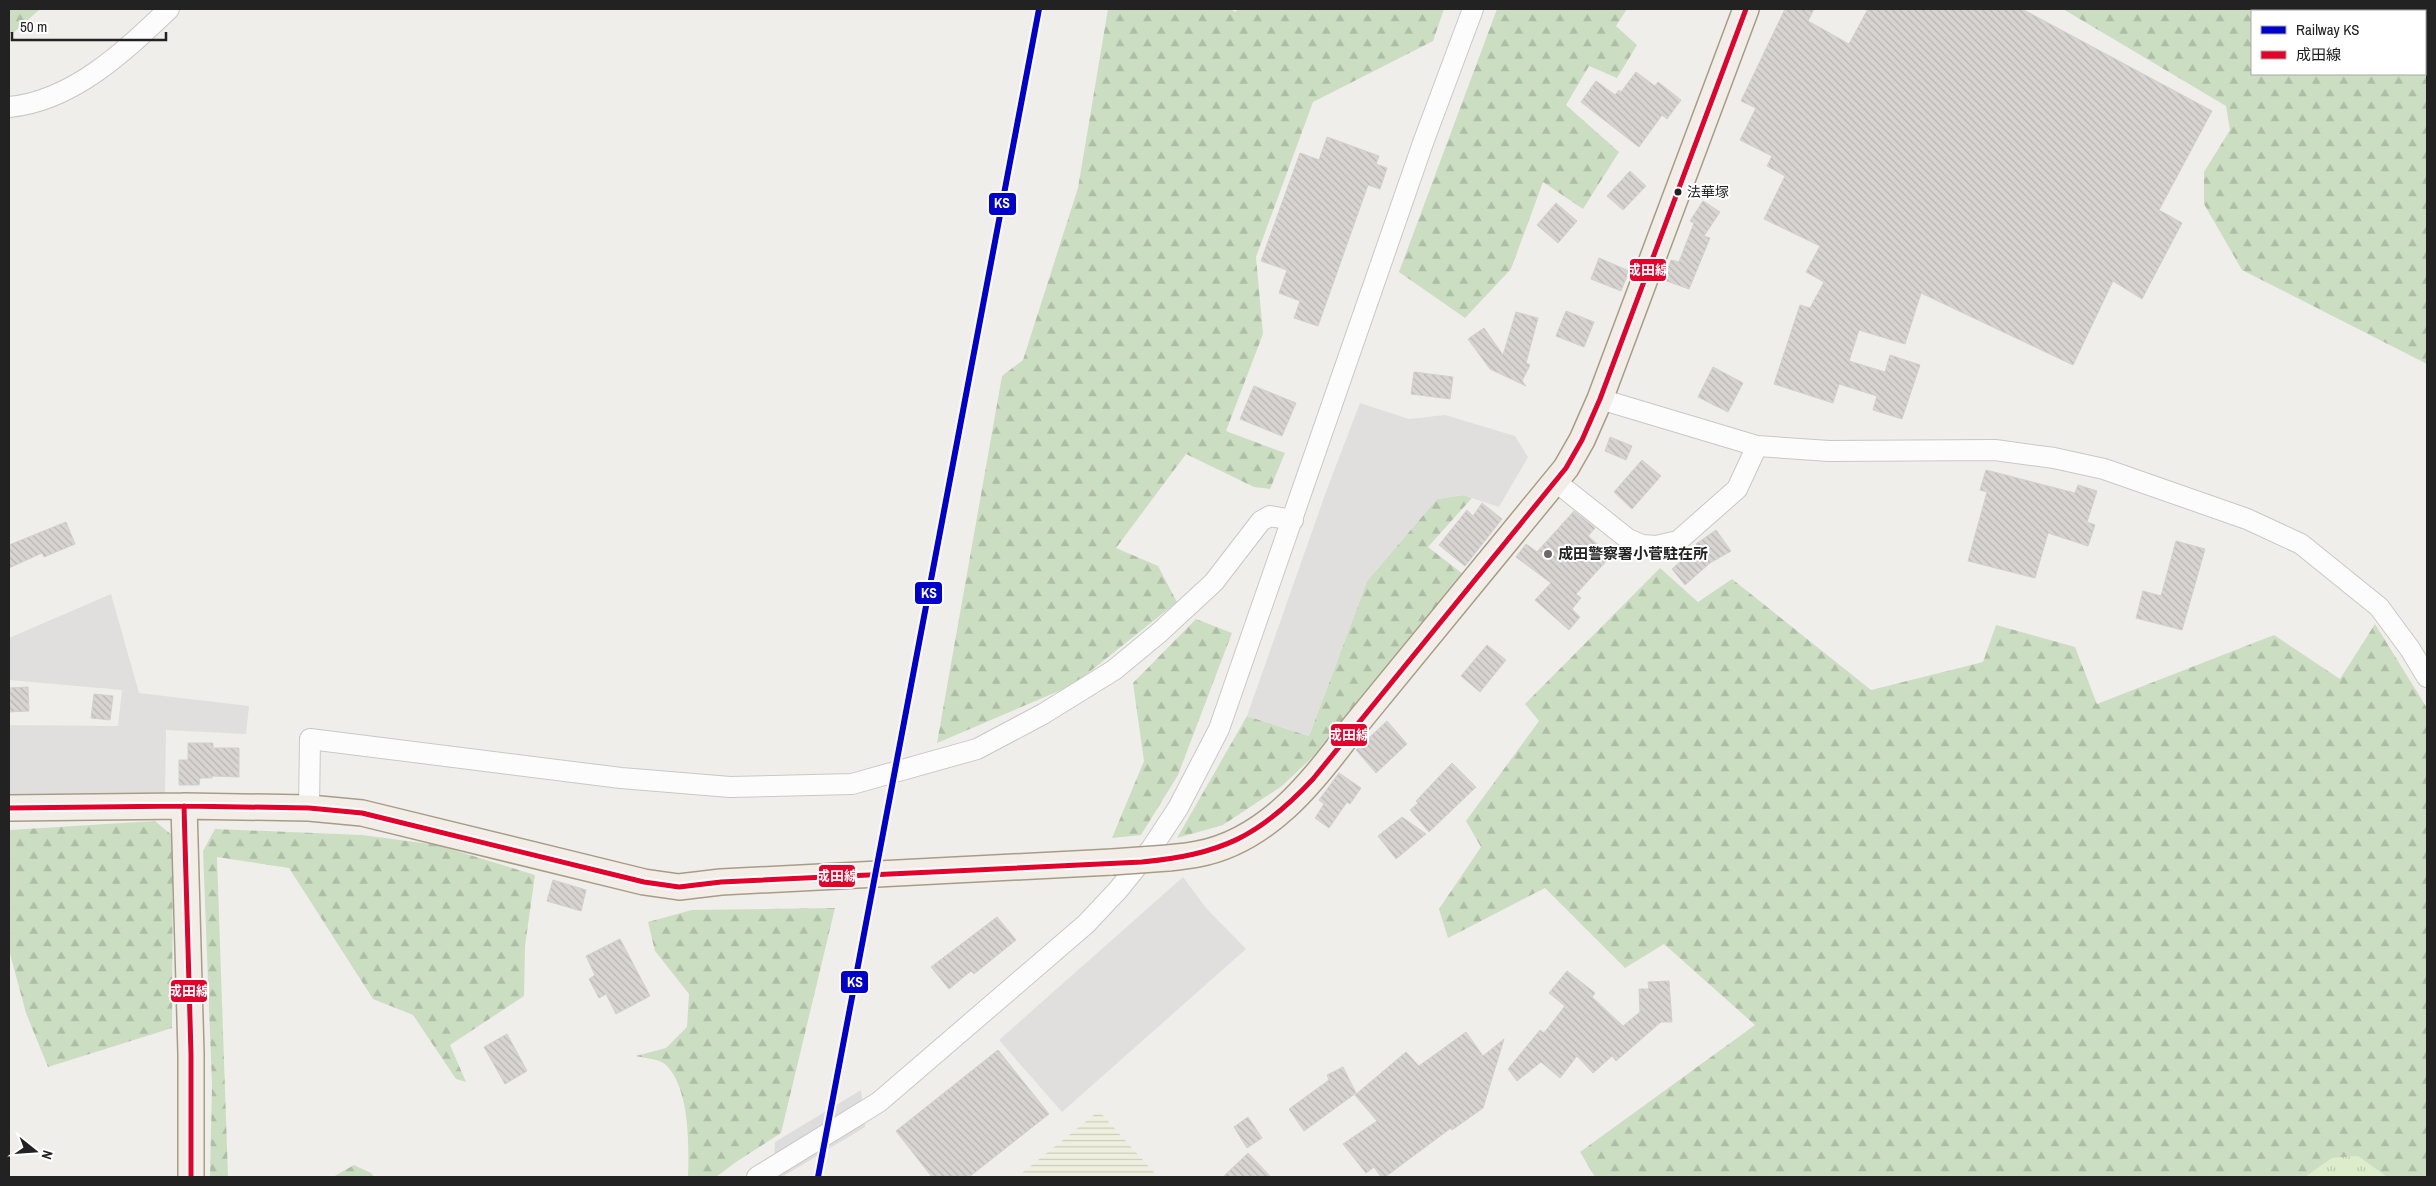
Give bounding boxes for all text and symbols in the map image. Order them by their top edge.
scale bar [12,10,166,42]
legend [2251,10,2426,75]
text: 50 m [20,16,47,37]
text: Railway KS [2296,19,2360,40]
text: 成田線 [2296,44,2341,65]
place label: 法華塚 [1687,183,1729,201]
marker: 法華塚 [1673,187,1683,197]
line badge: KS [988,192,1017,216]
text: KS [994,194,1010,212]
line badge: 成田線 [1629,258,1667,282]
text: 成田線 [1627,261,1669,279]
place label: 成田警察署小菅駐在所 [1558,543,1708,564]
marker: 成田警察署小菅駐在所 [1542,548,1554,560]
line badge: KS [914,581,943,605]
text: KS [921,584,937,602]
line badge: 成田線 [1330,723,1368,747]
text: 成田線 [1328,726,1370,744]
line badge: 成田線 [818,864,856,888]
text: 成田線 [816,867,858,885]
line badge: KS [840,970,869,994]
text: KS [847,973,863,991]
line badge: 成田線 [170,979,208,1003]
text: 成田線 [168,982,210,1000]
north arrow [10,1126,60,1176]
text: N [38,1148,57,1161]

